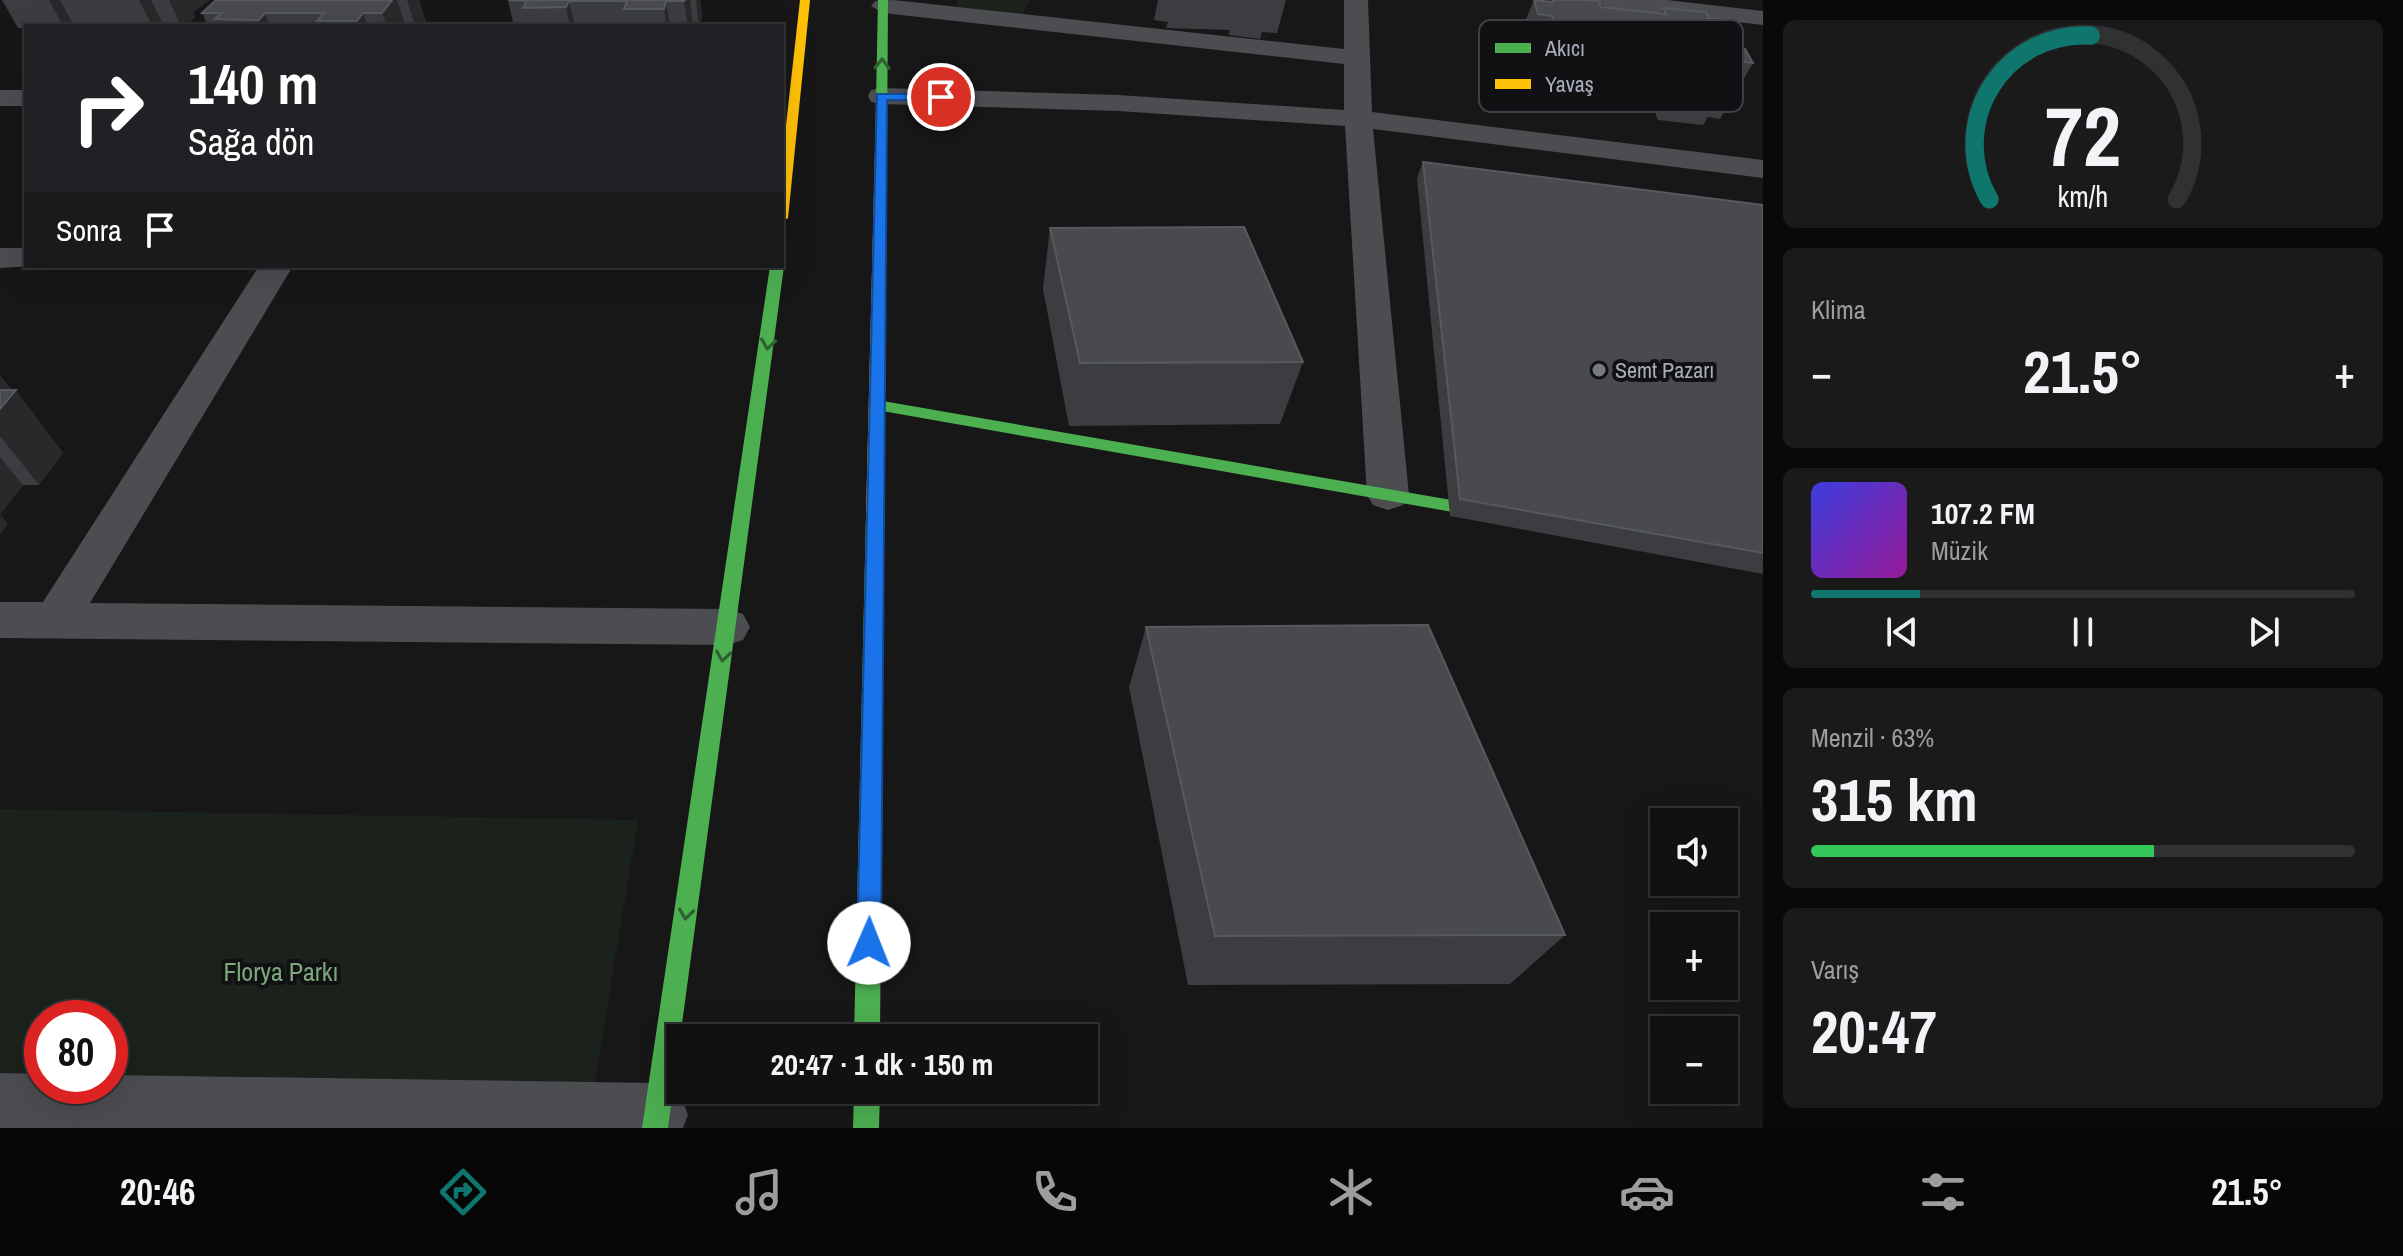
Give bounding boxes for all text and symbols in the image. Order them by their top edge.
legend [1479,20,1743,112]
text: Akıcı [1544,33,1585,63]
text: 140 m [188,46,318,121]
icon: right [56,56,160,160]
one-way arrow [873,57,891,70]
pin [907,63,975,131]
text: Yavaş [1545,69,1594,99]
icon: arrive [919,75,963,119]
text: 72 [2045,80,2121,192]
text: Sağa dön [188,118,314,166]
text: km/h [2058,177,2108,216]
icon: arrive [138,208,182,252]
text: Sonra [56,210,122,250]
text: Klima [1811,292,1866,327]
text: 21.5° [2023,331,2143,412]
one-way arrow [760,337,777,350]
text: − [1811,342,1832,402]
text: + [2334,342,2355,402]
place label: Semt Pazarı [1615,355,1714,385]
marker: Semt Pazarı [1590,361,1608,379]
text: 107.2 FM [1931,493,2035,533]
text: Müzik [1931,533,1988,568]
icon: previous [1880,610,1924,654]
icon: pause [2061,610,2105,654]
icon: next [2242,610,2286,654]
one-way arrow [715,649,732,663]
text: Menzil · 63% [1811,720,1934,755]
text: 315 km [1811,759,1978,840]
map controls [1650,808,1738,1104]
button: sound [1650,808,1738,896]
position arrow [827,901,911,985]
one-way arrow [678,907,695,920]
button: + [1650,912,1738,1000]
text: Varış [1811,952,1859,987]
park label: Florya Parkı [224,954,338,989]
text: 20:47 [1811,991,1937,1072]
speed limit sign: 80 [24,1000,128,1104]
button: − [1650,1016,1738,1104]
text: 20:47 · 1 dk · 150 m [771,1044,993,1084]
icon: directions [435,1164,491,1220]
icon: music [731,1164,787,1220]
icon: phone [1027,1164,1083,1220]
icon: climate [1323,1164,1379,1220]
icon: car [1619,1164,1675,1220]
icon: filters [1915,1164,1971,1220]
text: 20:46 [120,1168,195,1216]
text: 21.5° [2211,1168,2283,1216]

